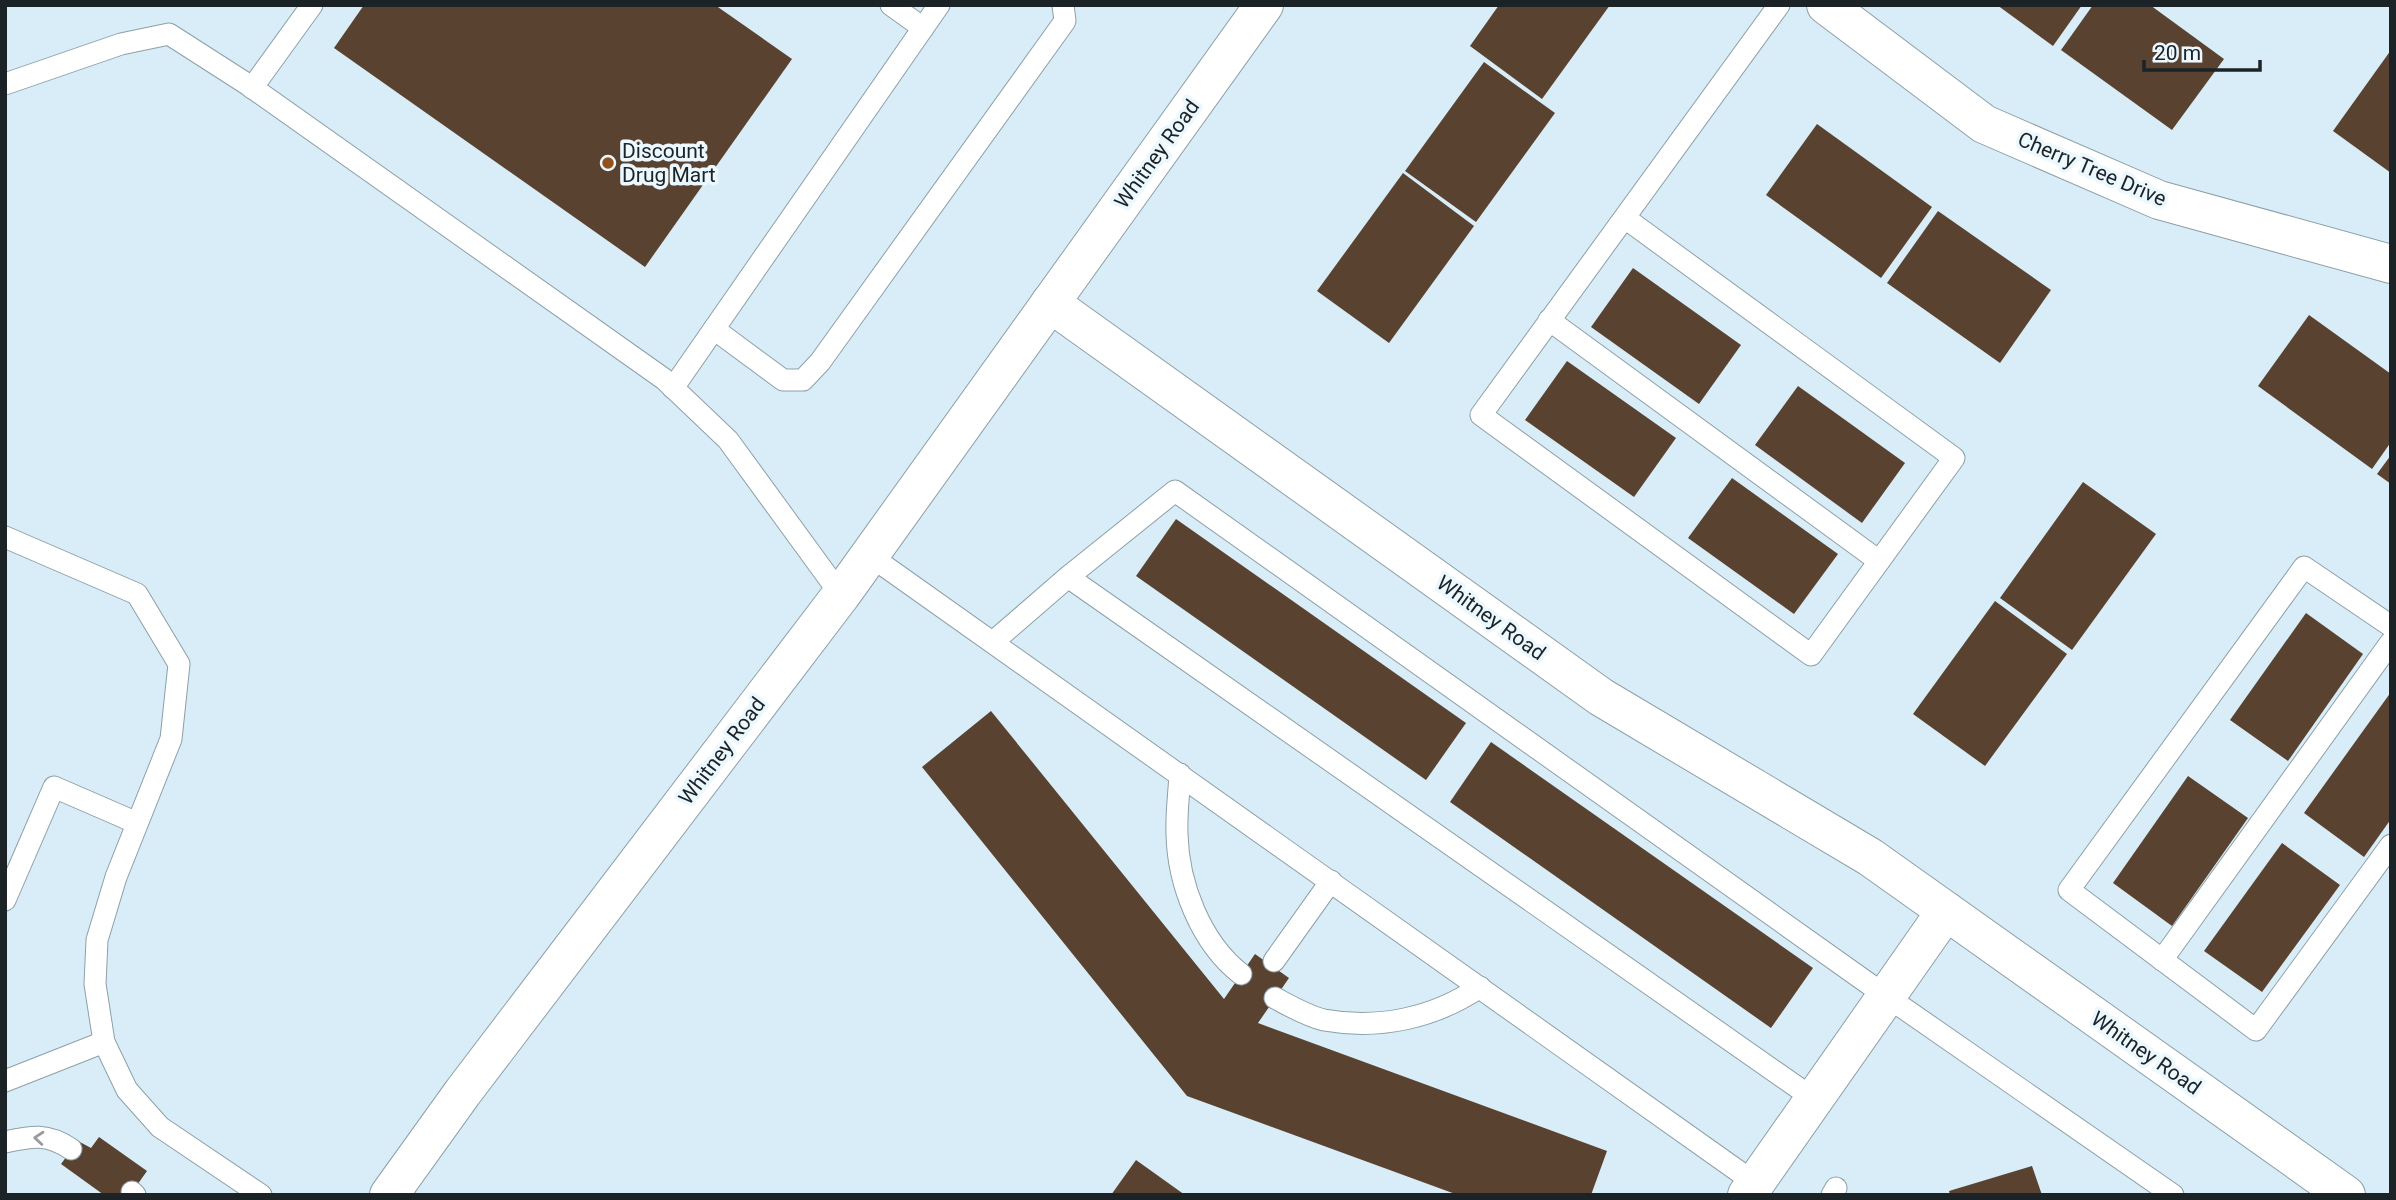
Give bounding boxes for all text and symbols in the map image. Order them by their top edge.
scale bar [2144,28,2260,72]
text: 20 m [2154,41,2201,65]
street label: Whitney Road [1110,95,1204,213]
street label: Cherry Tree Drive [2014,127,2170,211]
place label: Discount Drug Mart [622,139,716,187]
marker: Discount Drug Mart [600,155,616,171]
street label: Whitney Road [1432,571,1550,665]
street label: Whitney Road [674,693,770,809]
street label: Whitney Road [2087,1006,2205,1100]
one-way arrow [33,1131,44,1146]

